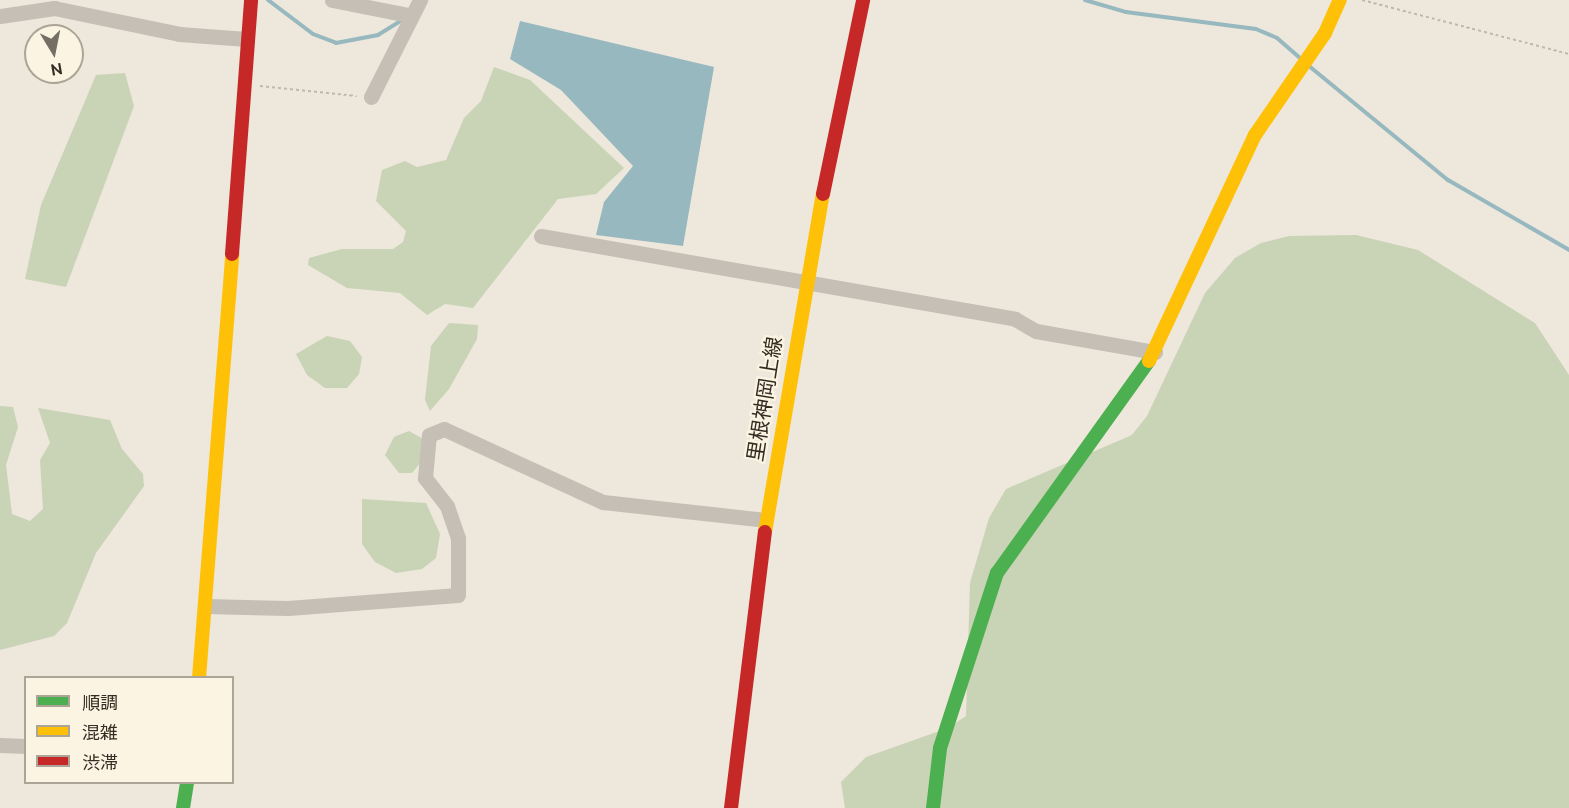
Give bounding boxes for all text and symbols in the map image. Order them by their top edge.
north arrow [24,24,84,84]
text: N [49,60,64,80]
street label: 里根神岡上線 [742,335,786,463]
legend [24,676,234,784]
text: 順調 [82,692,118,712]
text: 混雑 [82,722,118,742]
text: 渋滞 [82,752,118,772]

